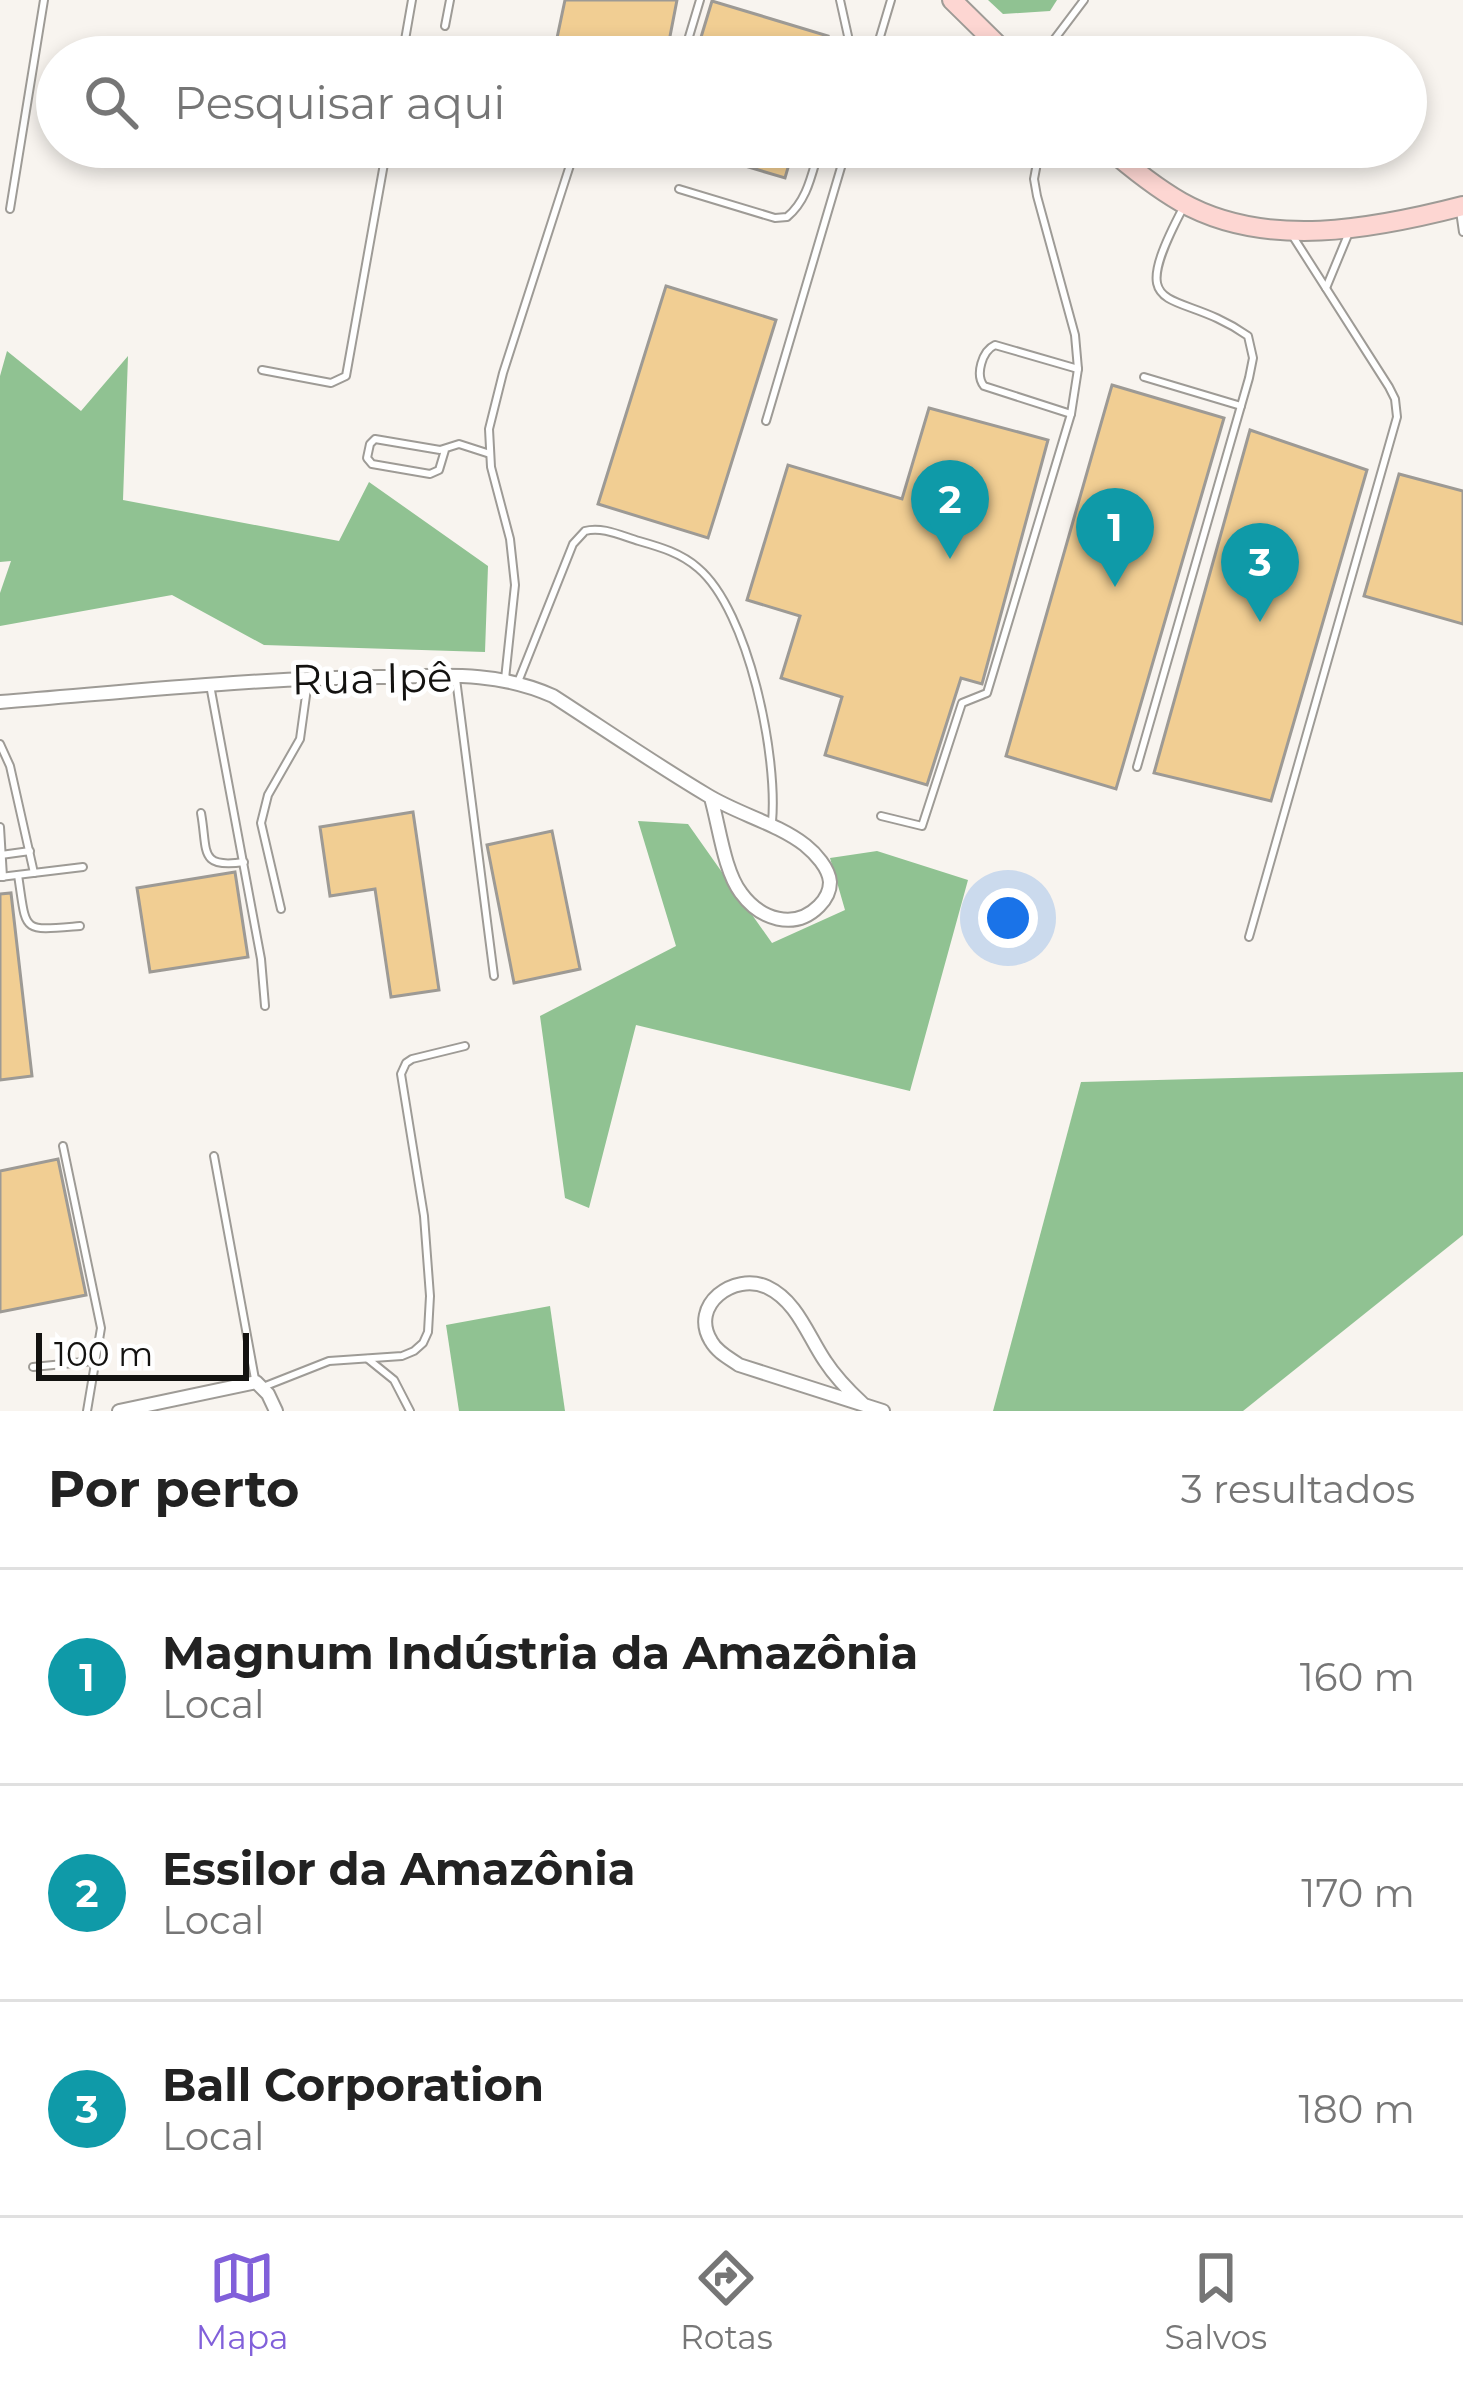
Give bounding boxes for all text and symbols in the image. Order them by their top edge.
search box [36,36,1427,168]
icon: search [78,69,144,135]
text: Pesquisar aqui [174,75,505,130]
pin: 2 [911,460,989,559]
pin: 1 [1076,488,1154,587]
pin: 3 [1221,523,1299,622]
street label: Rua Ipê [291,651,453,705]
your location [978,888,1038,948]
scale bar [36,1327,249,1380]
text: 100 m [54,1334,153,1374]
text: Por perto [48,1458,299,1520]
text: 3 resultados [1181,1465,1415,1513]
text: Magnum Indústria da Amazônia [162,1625,918,1680]
text: 1 [79,1653,95,1701]
text: 160 m [1300,1653,1415,1701]
text: Local [162,1680,265,1728]
text: Essilor da Amazônia [162,1841,636,1896]
text: 2 [75,1869,99,1917]
text: 170 m [1301,1869,1415,1917]
text: Local [162,1896,265,1944]
text: Ball Corporation [162,2057,544,2112]
text: 3 [75,2085,99,2133]
text: 180 m [1299,2085,1415,2133]
text: Local [162,2112,265,2160]
tab: Mapa [196,2245,288,2357]
tab: Rotas [680,2245,773,2357]
tab: Salvos [1164,2245,1267,2357]

